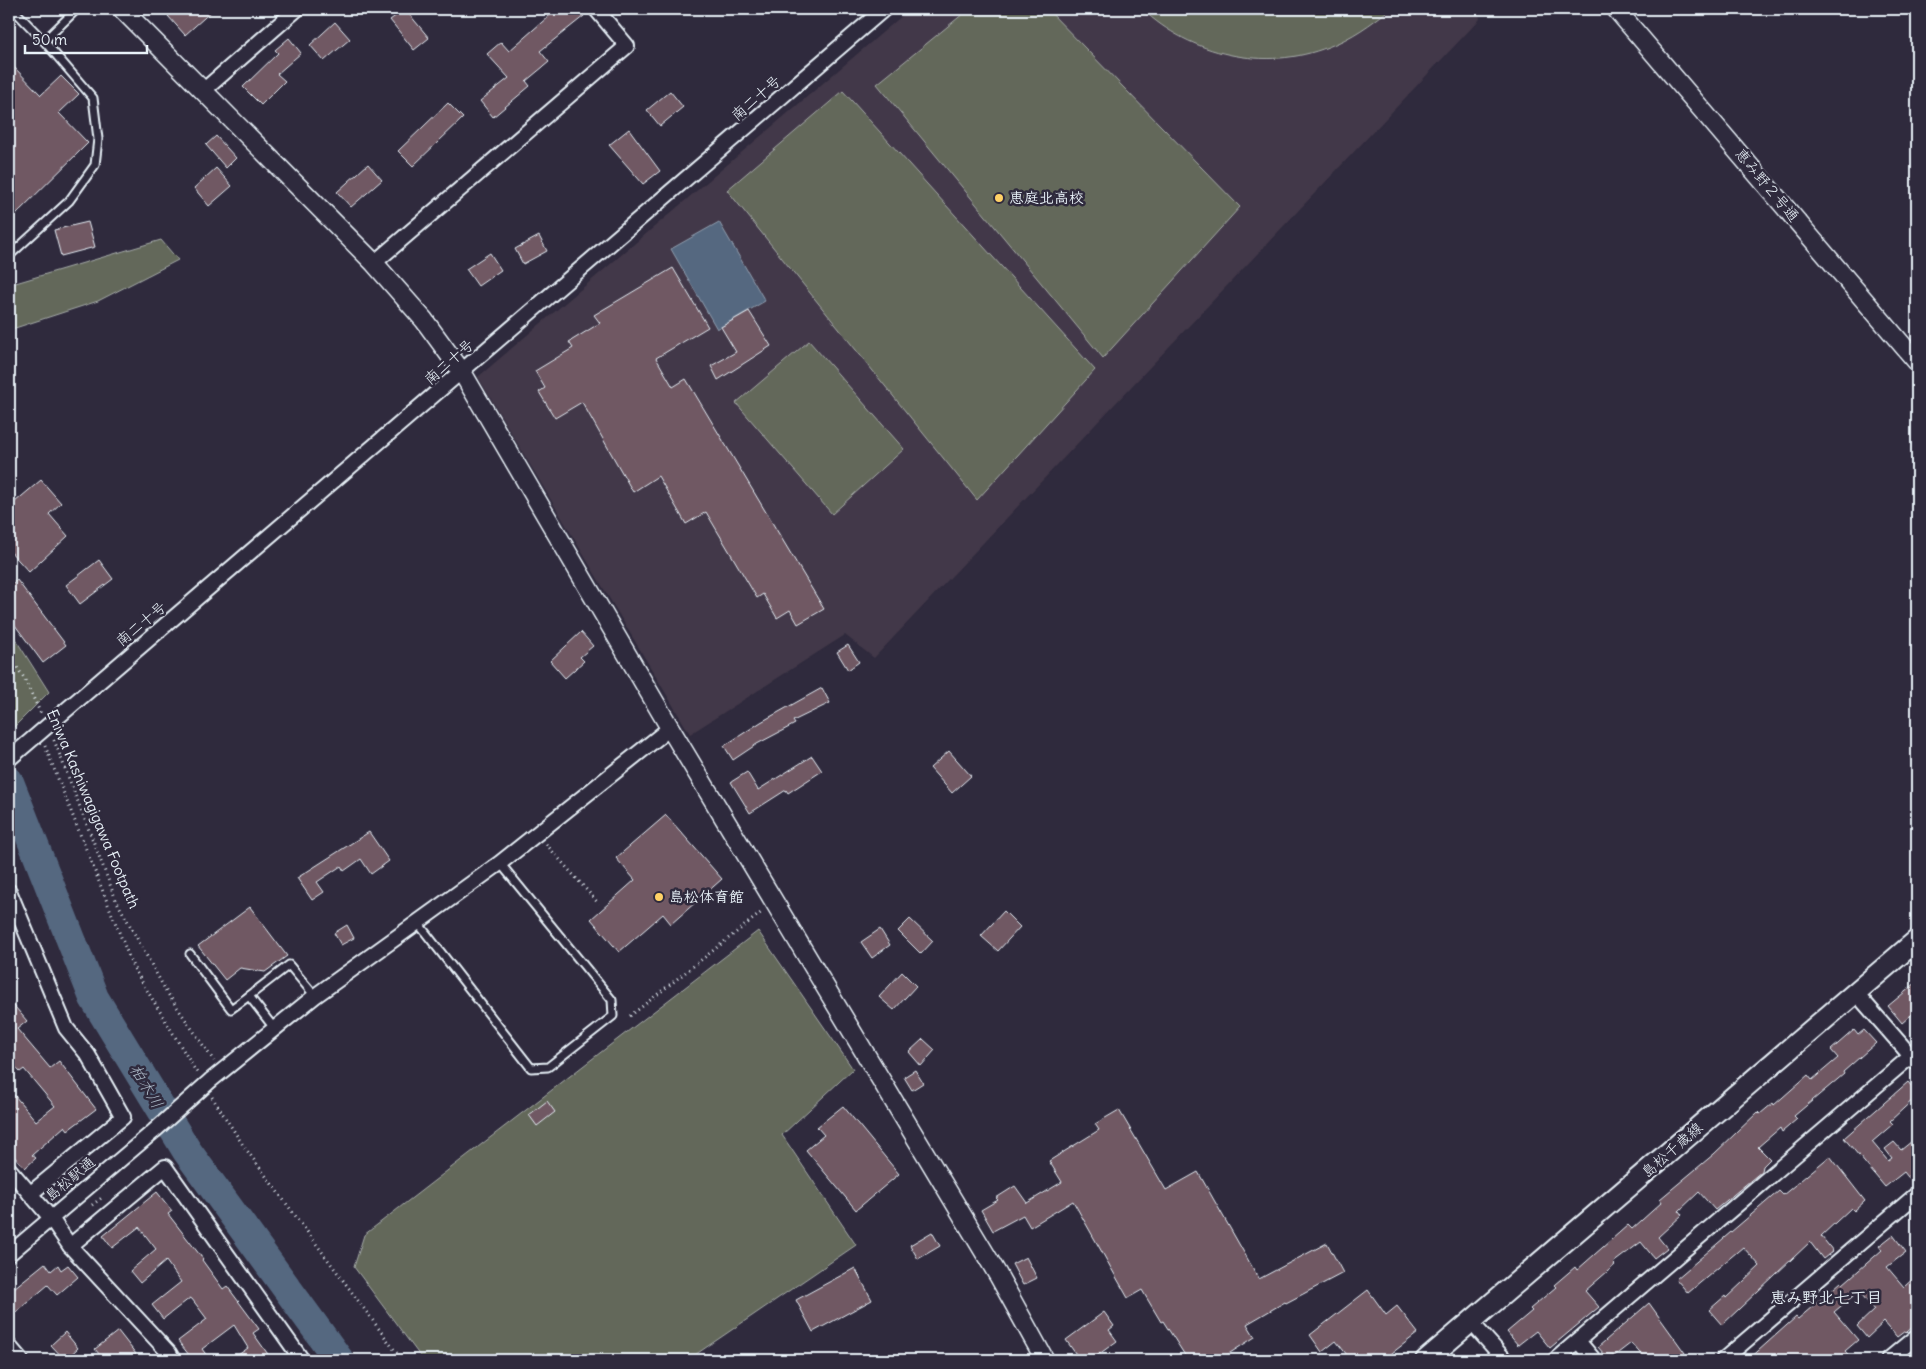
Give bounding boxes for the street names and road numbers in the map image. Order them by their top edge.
street label: 南二十号 [727,71,785,124]
street label: 恵み野２号通 [1731,144,1804,225]
street label: 南二十号 [420,335,478,388]
street label: 南二十号 [112,597,170,650]
street label: Eniwa Kashiwagigawa Footpath [43,706,144,912]
street label: 島松千歳線 [1637,1118,1706,1181]
street label: 島松駅通 [41,1152,99,1205]

